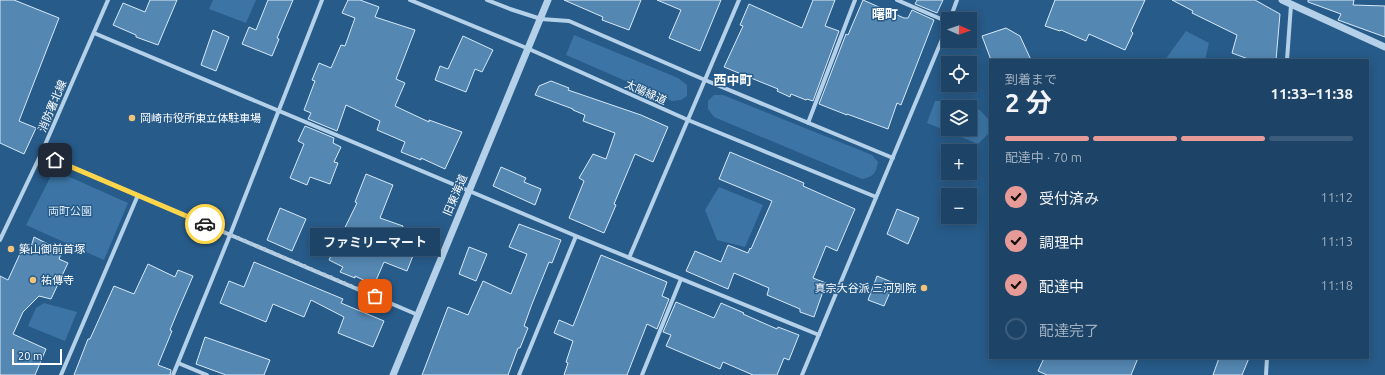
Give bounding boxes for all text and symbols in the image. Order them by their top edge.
district label: 曙町 [872,7,898,21]
north arrow [941,12,977,48]
map controls [941,12,977,224]
button: locate [941,56,977,92]
text: 到着まで [1005,72,1057,86]
district label: 西中町 [713,73,753,87]
street label: 消防署北線 [36,78,68,134]
street label: 太陽緑道 [623,78,669,106]
text: 11:33–11:38 [1270,85,1353,102]
text: 2 分 [1005,88,1052,117]
button: layers [941,100,977,136]
place label: 岡崎市役所東立体駐車場 [140,112,261,124]
marker: 岡崎市役所東立体駐車場 [127,113,137,123]
pin [38,143,72,177]
button: + [941,144,977,180]
icon: home [44,149,66,171]
text: 配達中 · 70 m [1005,150,1082,164]
street label: 旧東海道 [441,172,469,218]
icon: check [1005,186,1027,208]
button: − [941,188,977,224]
text: 受付済み [1039,190,1099,207]
text: 11:12 [1320,190,1353,204]
courier [185,204,225,244]
park label: 両町公園 [48,205,92,217]
icon: car [194,213,216,235]
callout: ファミリーマート [310,228,440,256]
icon: check [1005,230,1027,252]
text: 調理中 [1039,234,1084,251]
text: 11:13 [1320,234,1353,248]
text: ファミリーマート [323,235,427,249]
place label: 築山御前首塚 [19,243,85,255]
marker: 築山御前首塚 [6,244,16,254]
place label: 祐傳寺 [41,274,74,286]
icon: check [1005,274,1027,296]
marker: 祐傳寺 [28,275,38,285]
text: 配達中 [1039,278,1084,295]
text: 11:18 [1320,278,1353,292]
pin [358,279,392,313]
place label: 真宗大谷派 三河別院 [814,282,916,294]
marker: 真宗大谷派 三河別院 [919,283,929,293]
icon: bag [364,285,386,307]
text: 配達完了 [1039,322,1099,339]
scale bar [12,347,62,366]
text: 20 m [18,350,42,362]

